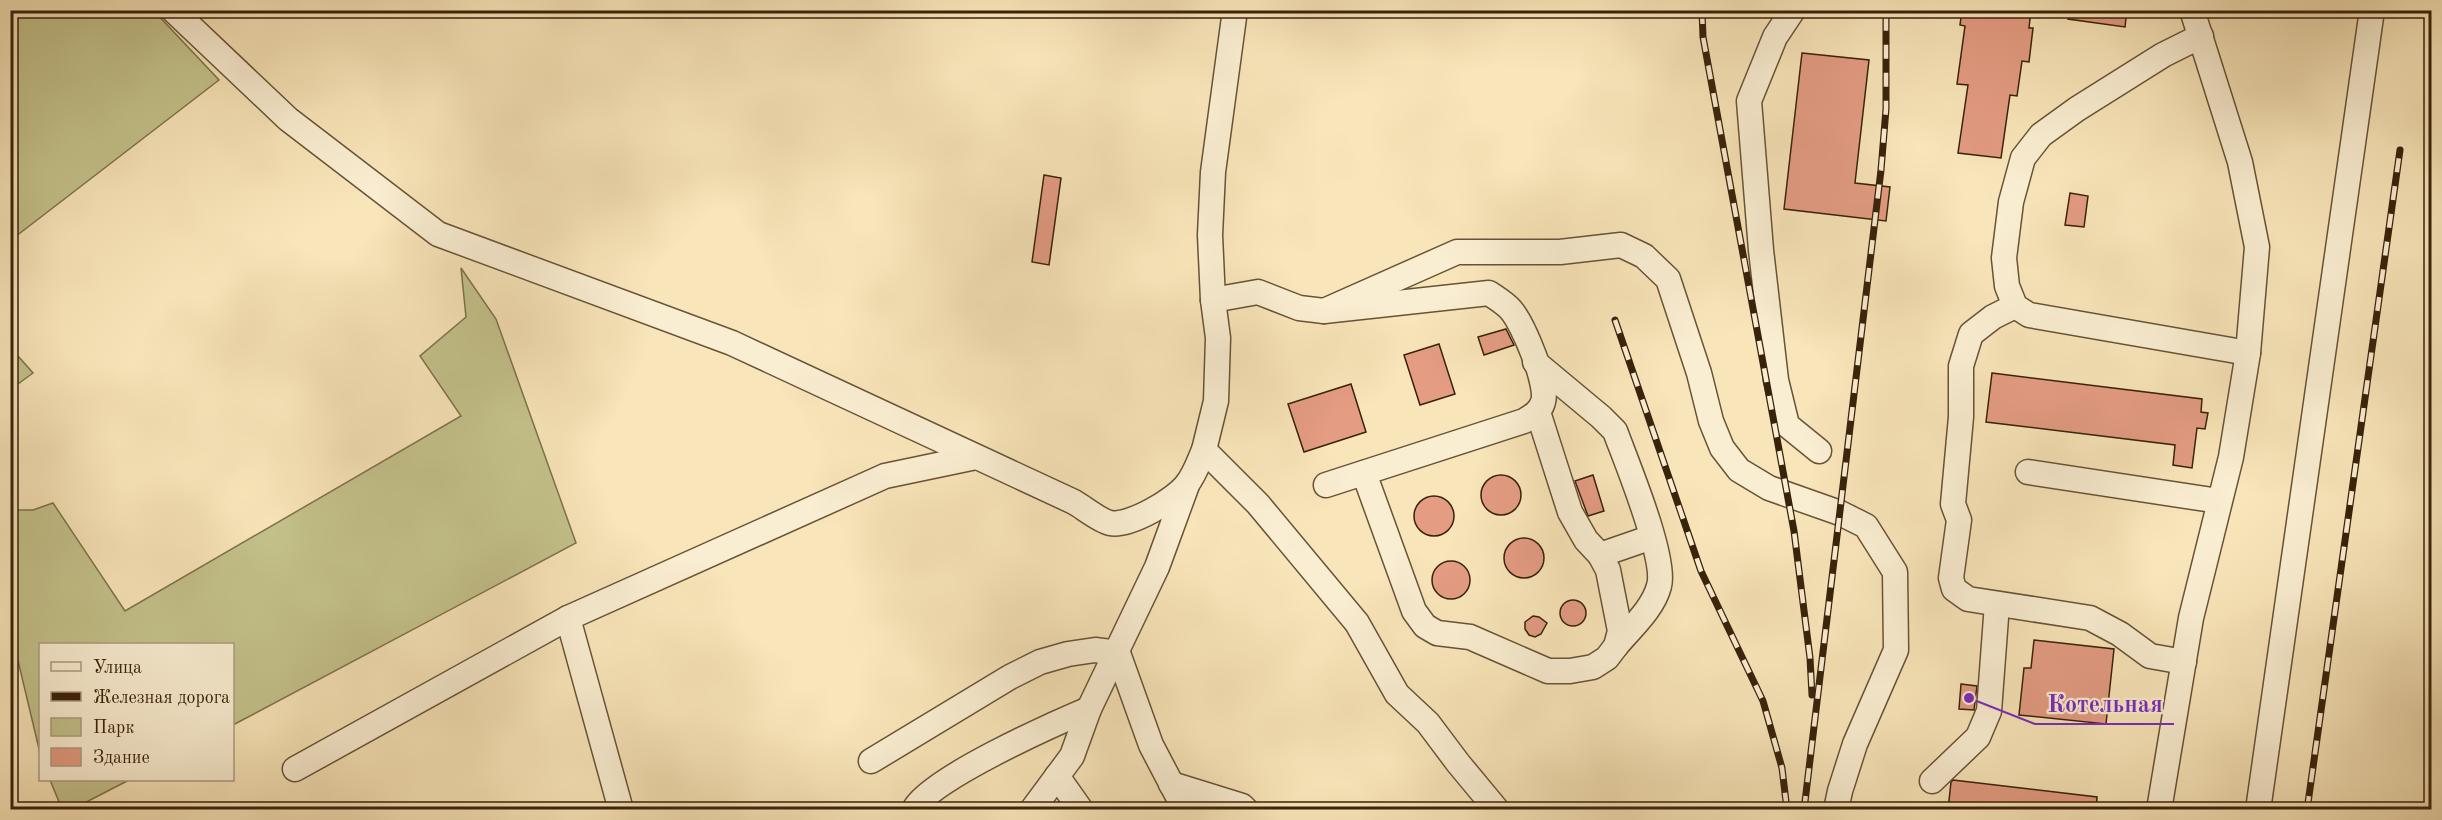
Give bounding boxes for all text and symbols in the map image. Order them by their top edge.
legend [39,643,234,781]
text: Улица [93,659,142,677]
callout: Котельная [2035,682,2174,724]
text: Железная дорога [93,689,230,707]
text: Котельная [2047,694,2163,718]
text: Парк [93,719,134,737]
text: Здание [93,749,150,767]

